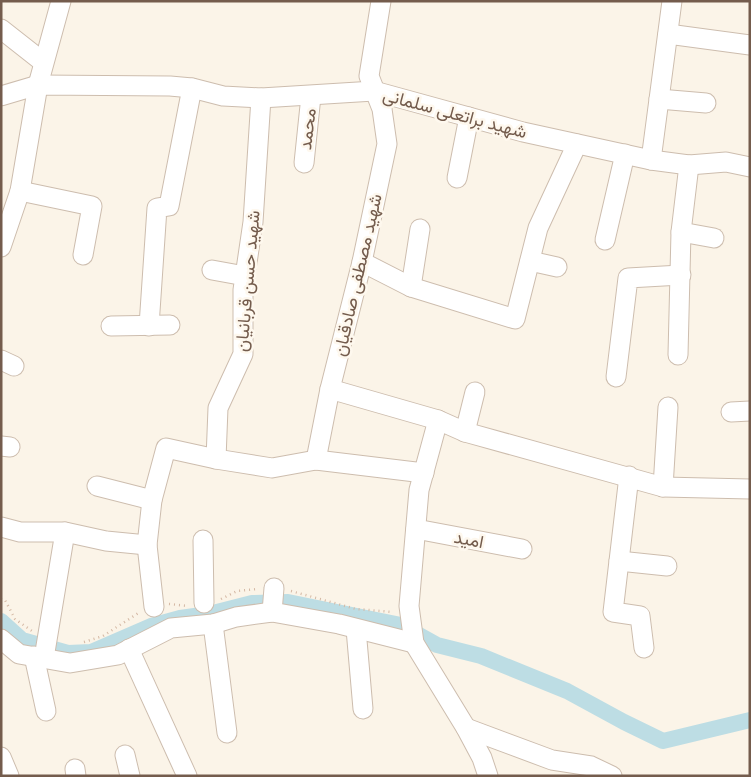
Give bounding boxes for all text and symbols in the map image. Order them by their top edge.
street label: شهید براتعلی سلمانی [380,84,529,143]
street label: محمد [294,107,320,151]
street label: شهید مصطفی صادقیان [328,192,387,358]
street label: شهید حسن قربانیان [230,209,265,353]
street label: امید [452,526,486,552]

